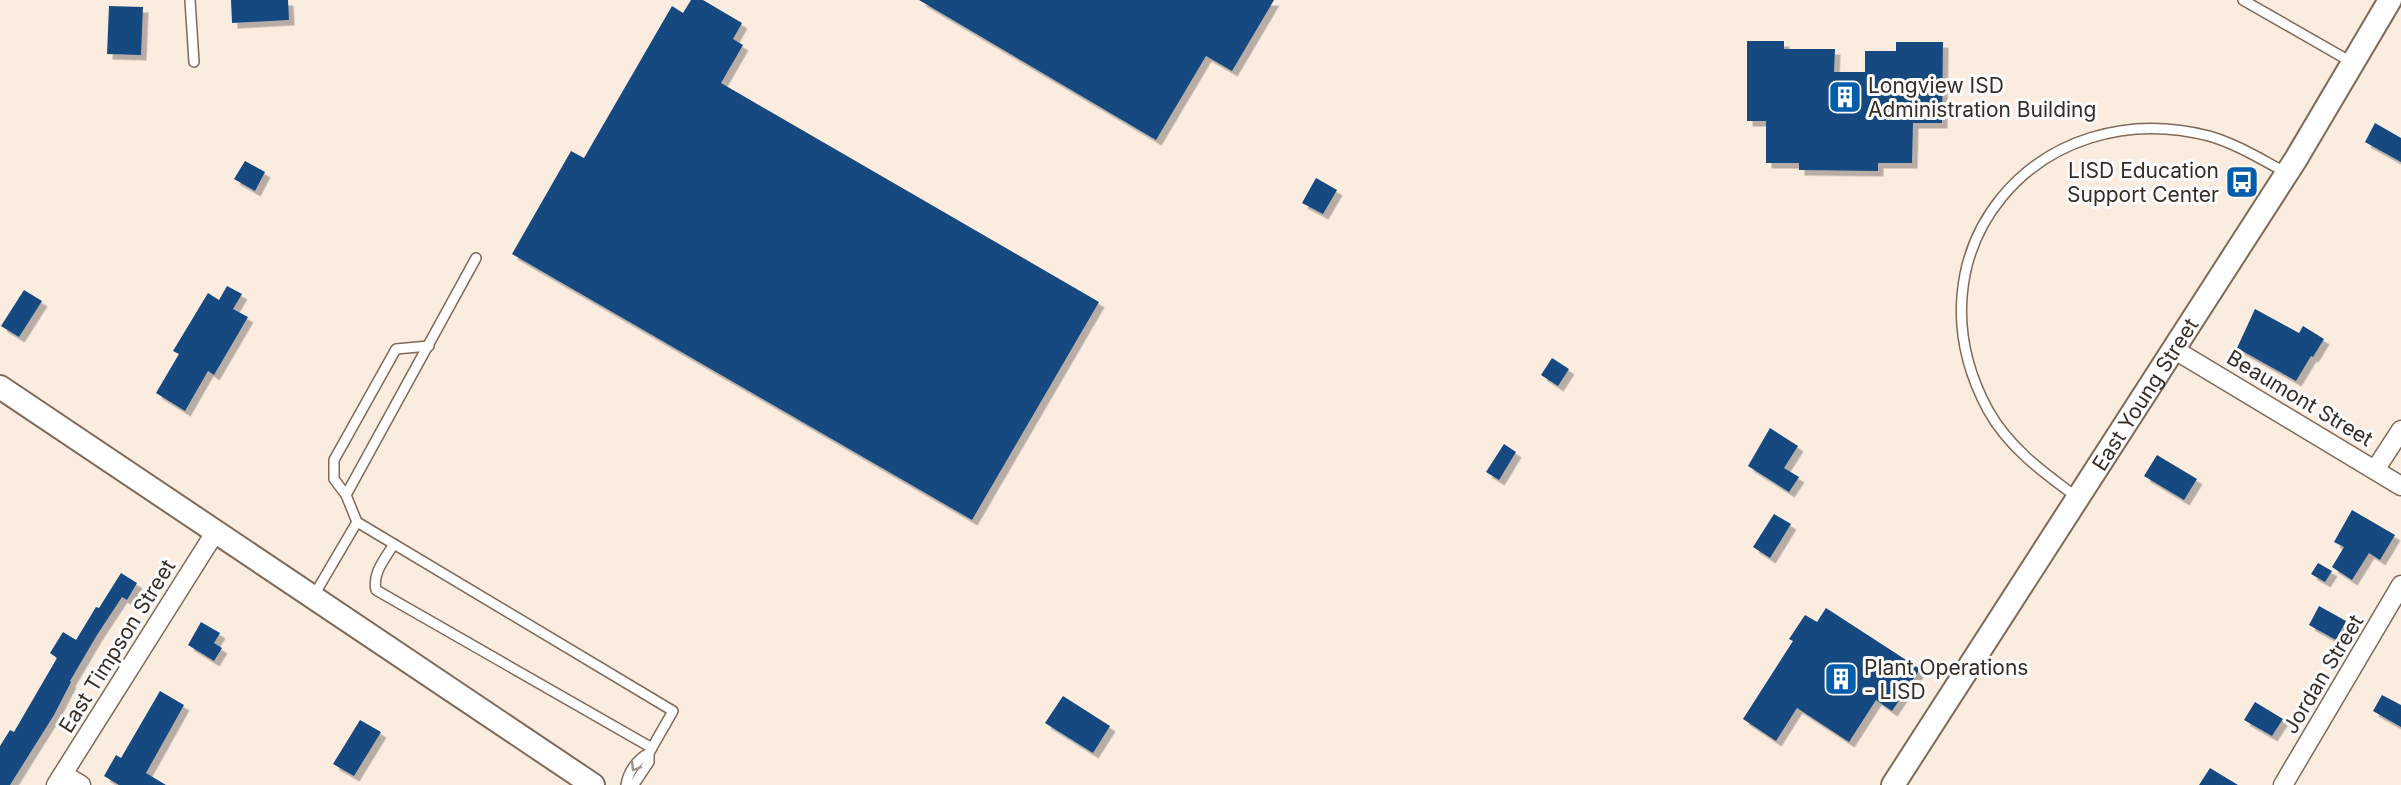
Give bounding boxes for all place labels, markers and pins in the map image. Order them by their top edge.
place label: Longview ISD Administration Building [1868,73,2096,122]
building icon: Longview ISD Administration Building [1827,79,1863,115]
place label: LISD Education Support Center [2067,158,2219,207]
bus stop icon: LISD Education Support Center [2224,164,2260,200]
place label: Plant Operations - LISD [1864,655,2028,704]
building icon: Plant Operations - LISD [1823,661,1859,697]

